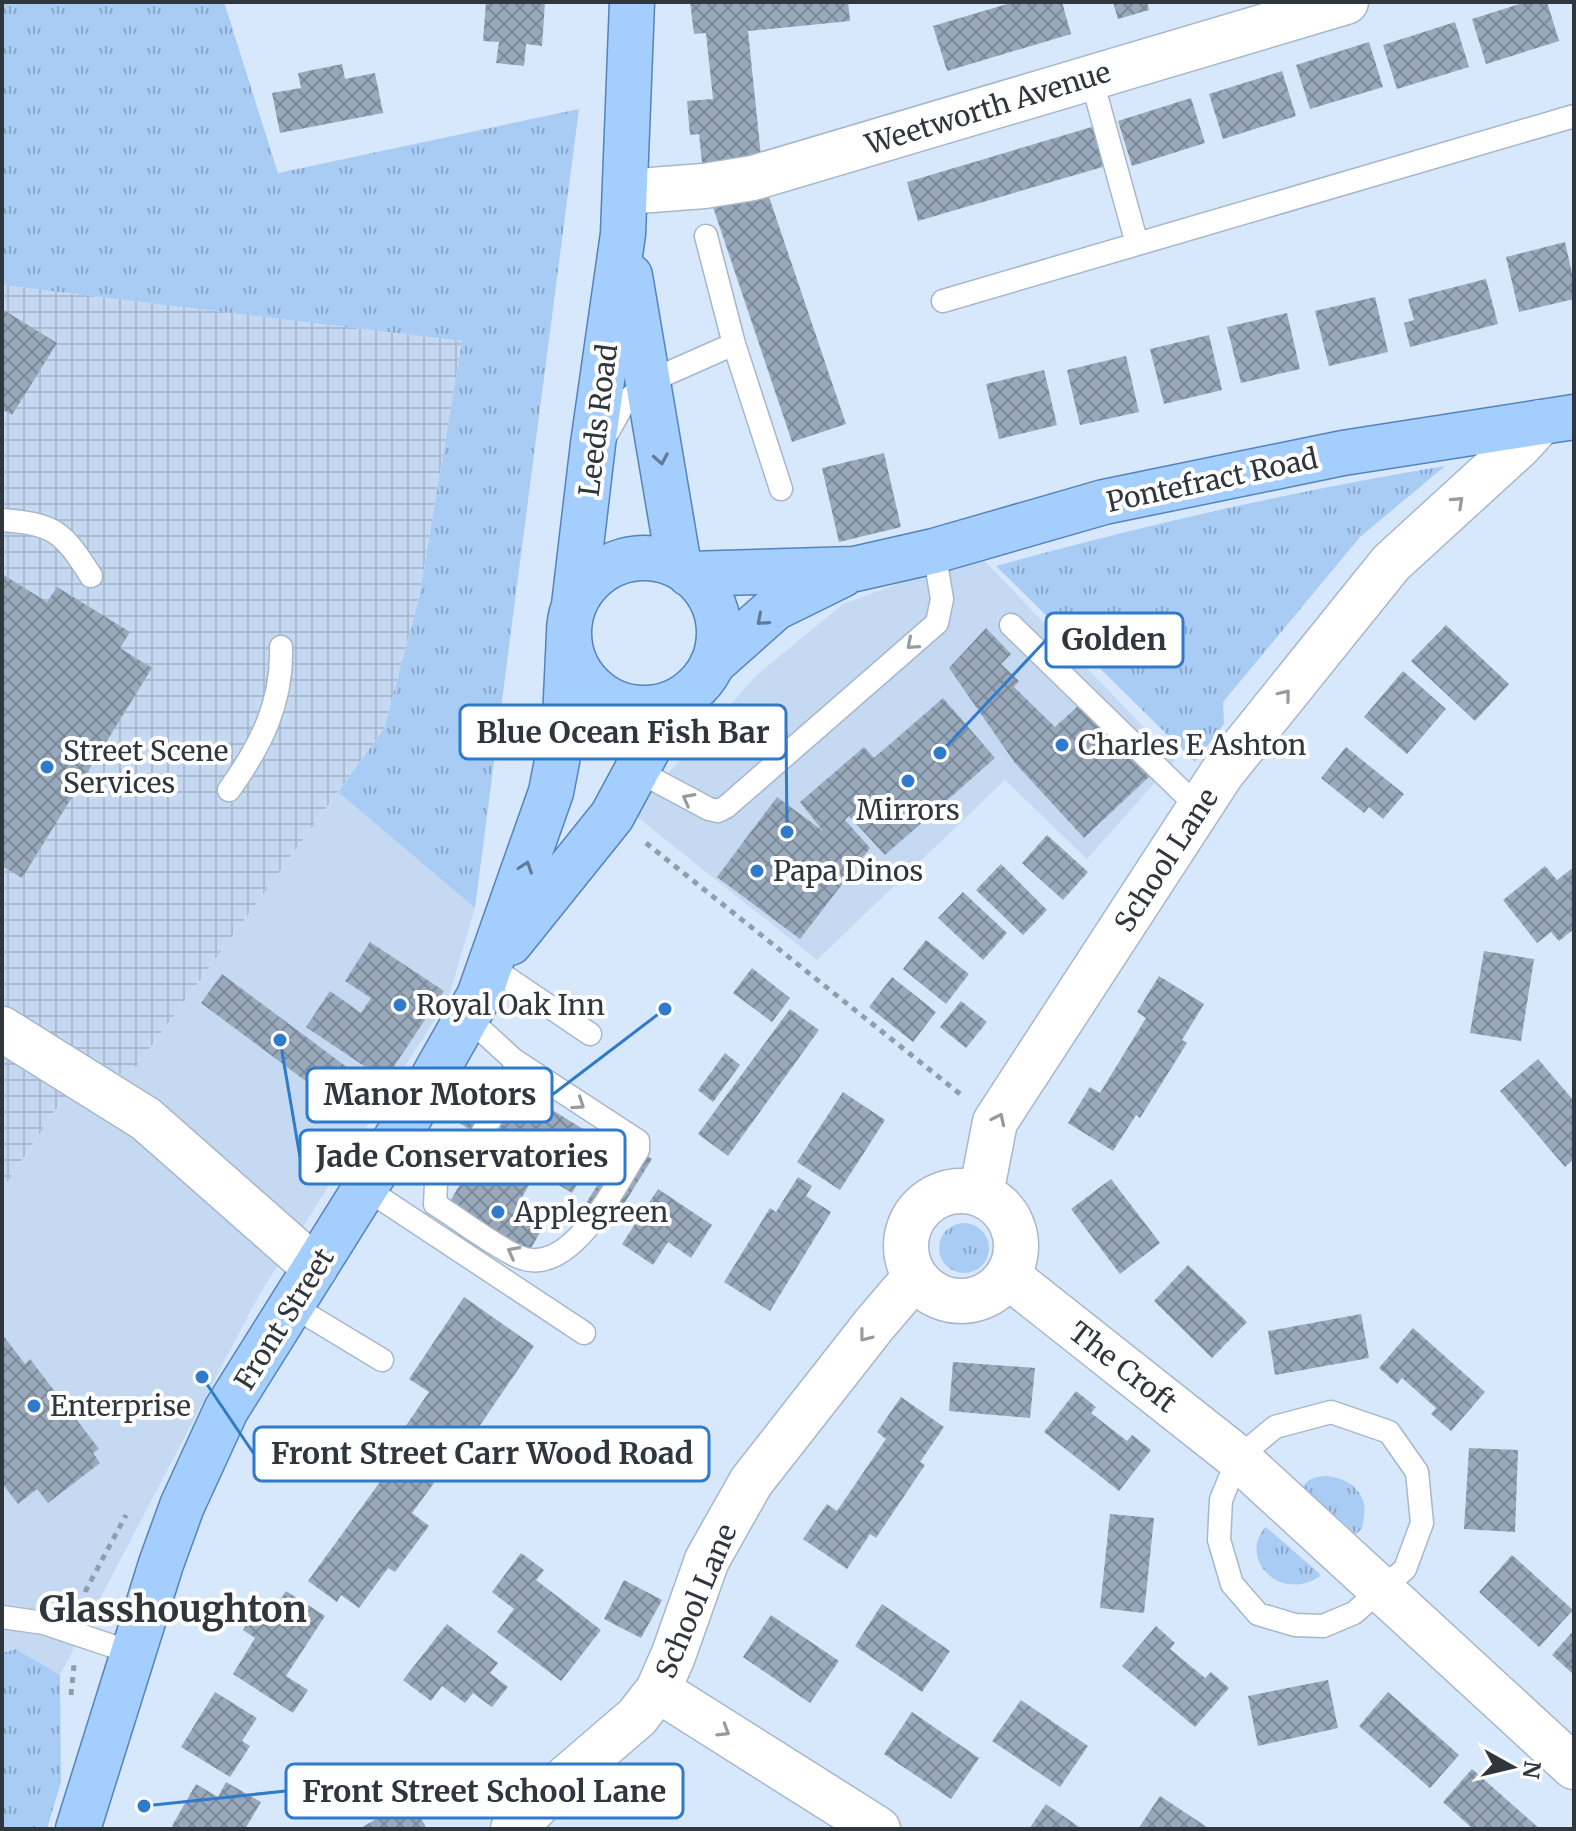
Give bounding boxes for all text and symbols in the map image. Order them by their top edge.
street label: Weetworth Avenue [860,54,1115,163]
street label: Leeds Road [571,342,625,498]
street label: Pontefract Road [1103,440,1321,520]
one-way arrow [651,452,668,465]
one-way arrow [1449,496,1463,511]
one-way arrow [757,610,772,624]
callout: Golden [1046,613,1183,667]
text: Golden [1062,620,1166,658]
one-way arrow [906,635,921,649]
one-way arrow [1275,690,1290,704]
callout: Blue Ocean Fish Bar [460,705,786,759]
text: Blue Ocean Fish Bar [476,713,770,751]
place label: Charles E Ashton [1078,727,1306,763]
place label: Street Scene Services [63,733,228,801]
marker: Charles E Ashton [1053,736,1071,754]
marker: Street Scene Services [38,758,56,776]
marker: Mirrors [899,772,917,790]
street label: School Lane [1106,781,1226,939]
place label: Mirrors [856,792,960,828]
one-way arrow [682,793,697,808]
place label: Papa Dinos [773,853,923,889]
one-way arrow [516,860,532,874]
marker: Papa Dinos [748,862,766,880]
place label: Royal Oak Inn [416,987,605,1023]
marker: Royal Oak Inn [391,996,409,1014]
callout: Manor Motors [307,1068,552,1122]
text: Manor Motors [323,1075,537,1113]
one-way arrow [571,1094,585,1109]
one-way arrow [989,1112,1005,1127]
callout: Jade Conservatories [300,1130,625,1184]
text: Jade Conservatories [315,1137,608,1175]
place label: Applegreen [513,1194,668,1230]
marker: Applegreen [489,1203,507,1221]
street label: Front Street [226,1241,342,1396]
one-way arrow [507,1247,521,1262]
street label: The Croft [1062,1314,1184,1420]
one-way arrow [860,1327,874,1342]
place label: Enterprise [50,1388,191,1424]
marker: Enterprise [25,1397,43,1415]
callout: Front Street Carr Wood Road [254,1427,709,1481]
text: Front Street Carr Wood Road [271,1434,693,1472]
street label: School Lane [647,1518,745,1684]
district label: Glasshoughton [39,1587,307,1632]
one-way arrow [715,1722,729,1737]
north arrow [1472,1727,1552,1807]
text: N [1517,1759,1547,1781]
callout: Front Street School Lane [286,1764,683,1818]
text: Front Street School Lane [302,1772,666,1810]

